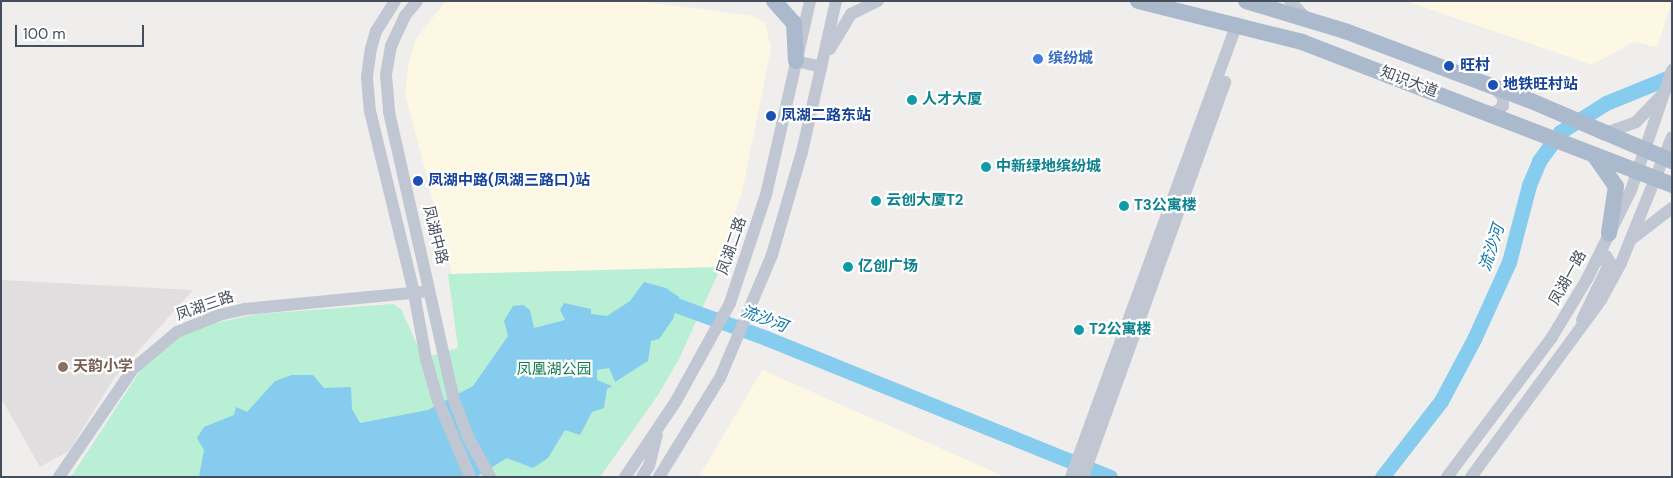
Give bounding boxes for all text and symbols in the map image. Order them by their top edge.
scale bar [18,15,146,47]
text: 100 m [23,24,66,44]
place label: 缤纷城 [1048,50,1093,68]
marker: 缤纷城 [1032,53,1044,65]
place label: 旺村 [1460,57,1490,75]
marker: 旺村 [1442,59,1456,73]
street label: 知识大道 [1378,63,1440,101]
place label: 地铁旺村站 [1503,76,1578,94]
marker: 地铁旺村站 [1487,79,1499,91]
place label: 人才大厦 [922,91,982,109]
marker: 人才大厦 [906,94,918,106]
place label: 凤湖二路东站 [781,107,871,125]
marker: 凤湖二路东站 [765,110,777,122]
place label: 中新绿地缤纷城 [996,158,1101,176]
marker: 中新绿地缤纷城 [980,161,992,173]
place label: 凤湖中路(凤湖三路口)站 [428,172,590,190]
marker: 凤湖中路(凤湖三路口)站 [412,175,424,187]
place label: 云创大厦T2 [886,192,963,210]
marker: 云创大厦T2 [870,195,882,207]
place label: T3公寓楼 [1134,197,1197,215]
marker: T3公寓楼 [1118,200,1130,212]
street label: 凤湖中路 [419,204,451,266]
street label: 凤湖二路 [714,215,750,277]
water label: 流沙河 [1475,222,1509,274]
street label: 凤湖一路 [1546,247,1590,309]
place label: 亿创广场 [858,258,918,276]
marker: 亿创广场 [842,261,854,273]
street label: 凤湖三路 [174,288,236,324]
water label: 流沙河 [738,301,790,337]
place label: T2公寓楼 [1089,321,1151,339]
marker: T2公寓楼 [1073,324,1085,336]
place label: 天韵小学 [73,358,133,376]
marker: 天韵小学 [57,361,69,373]
park label: 凤凰湖公园 [517,361,591,379]

